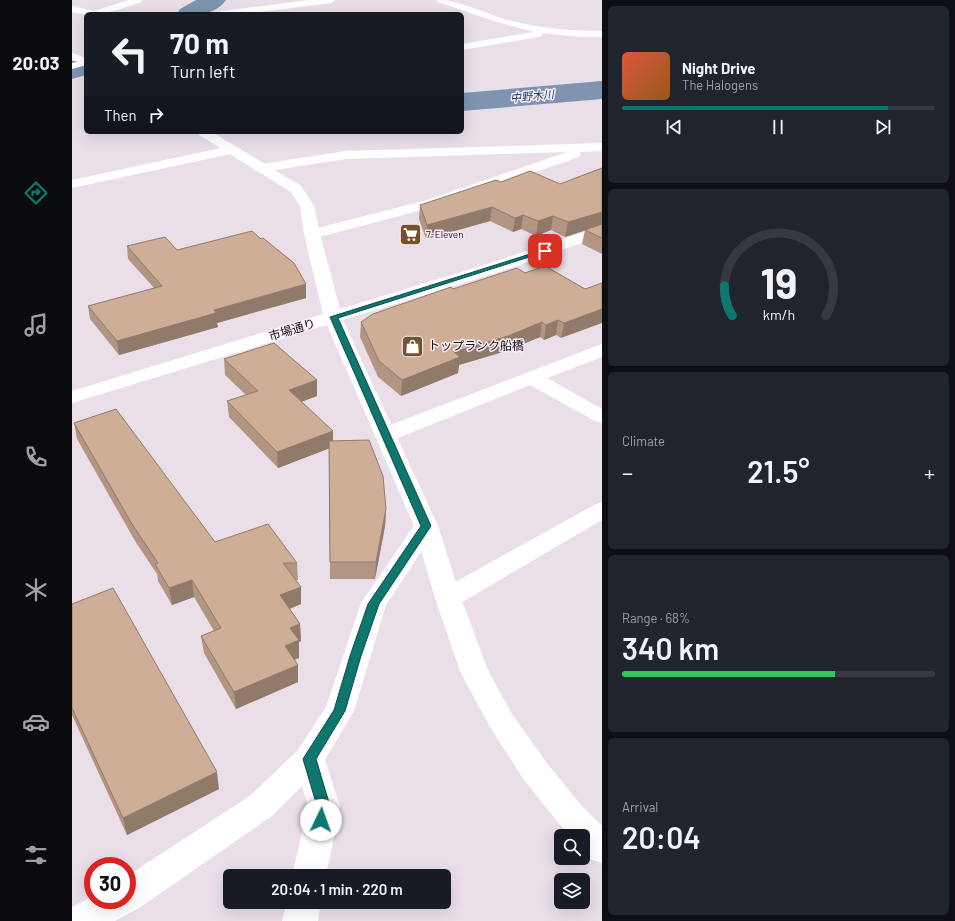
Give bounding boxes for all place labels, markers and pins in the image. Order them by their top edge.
supermarket icon: 7-Eleven [397,221,423,247]
place label: 7-Eleven [426,228,464,240]
pin [528,234,562,268]
shop icon: トップランク船橋 [400,333,426,359]
place label: トップランク船橋 [428,338,524,352]

